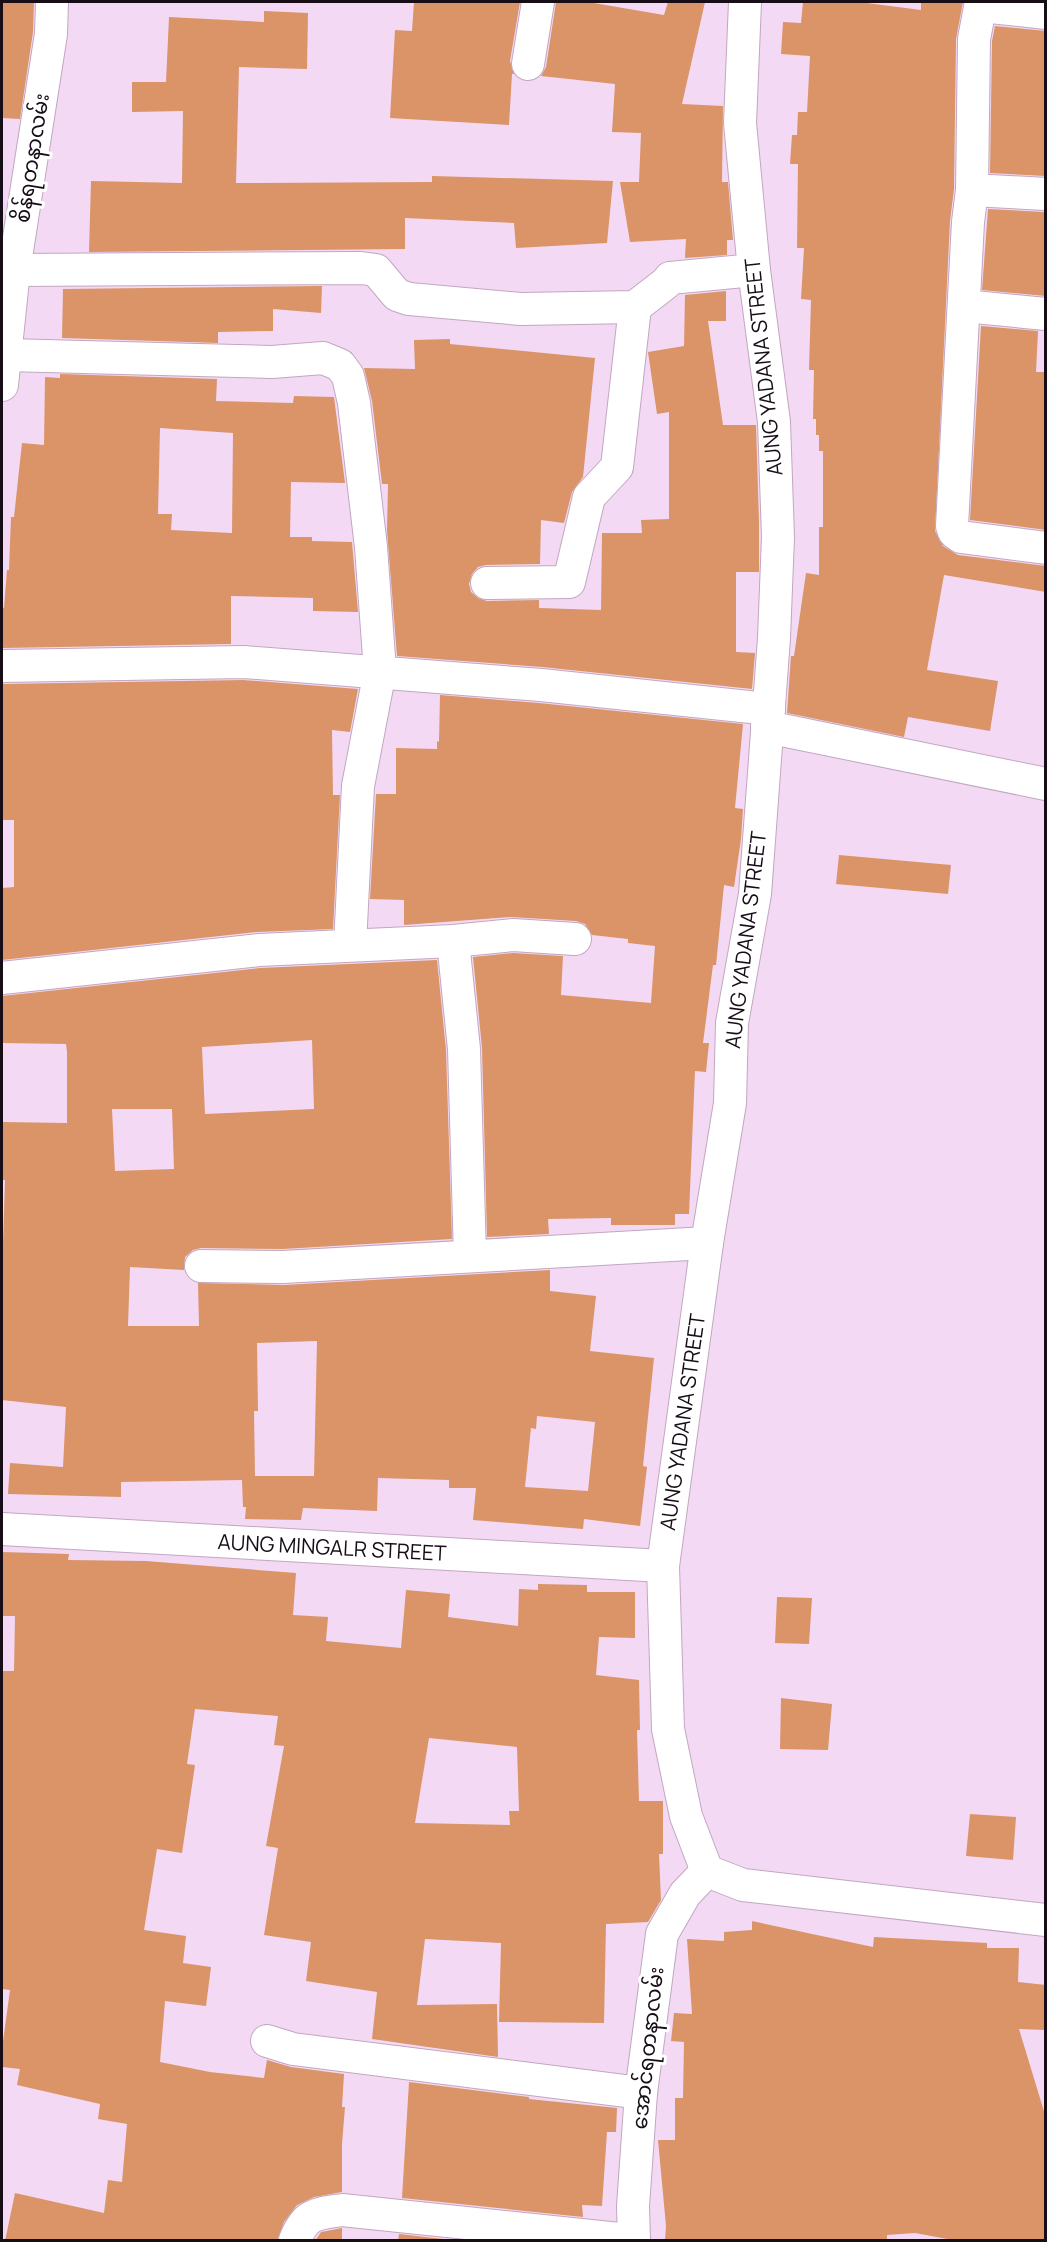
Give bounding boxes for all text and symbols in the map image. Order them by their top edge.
street label: စိန်ရတနာလမ်း [6,91,59,225]
street label: AUNG YADANA STREET [738,256,788,477]
street label: AUNG YADANA STREET [718,829,772,1050]
street label: AUNG YADANA STREET [653,1311,711,1532]
street label: AUNG MINGALR STREET [217,1527,448,1567]
street label: အောင်ရတနာလမ်း [624,1965,673,2131]

